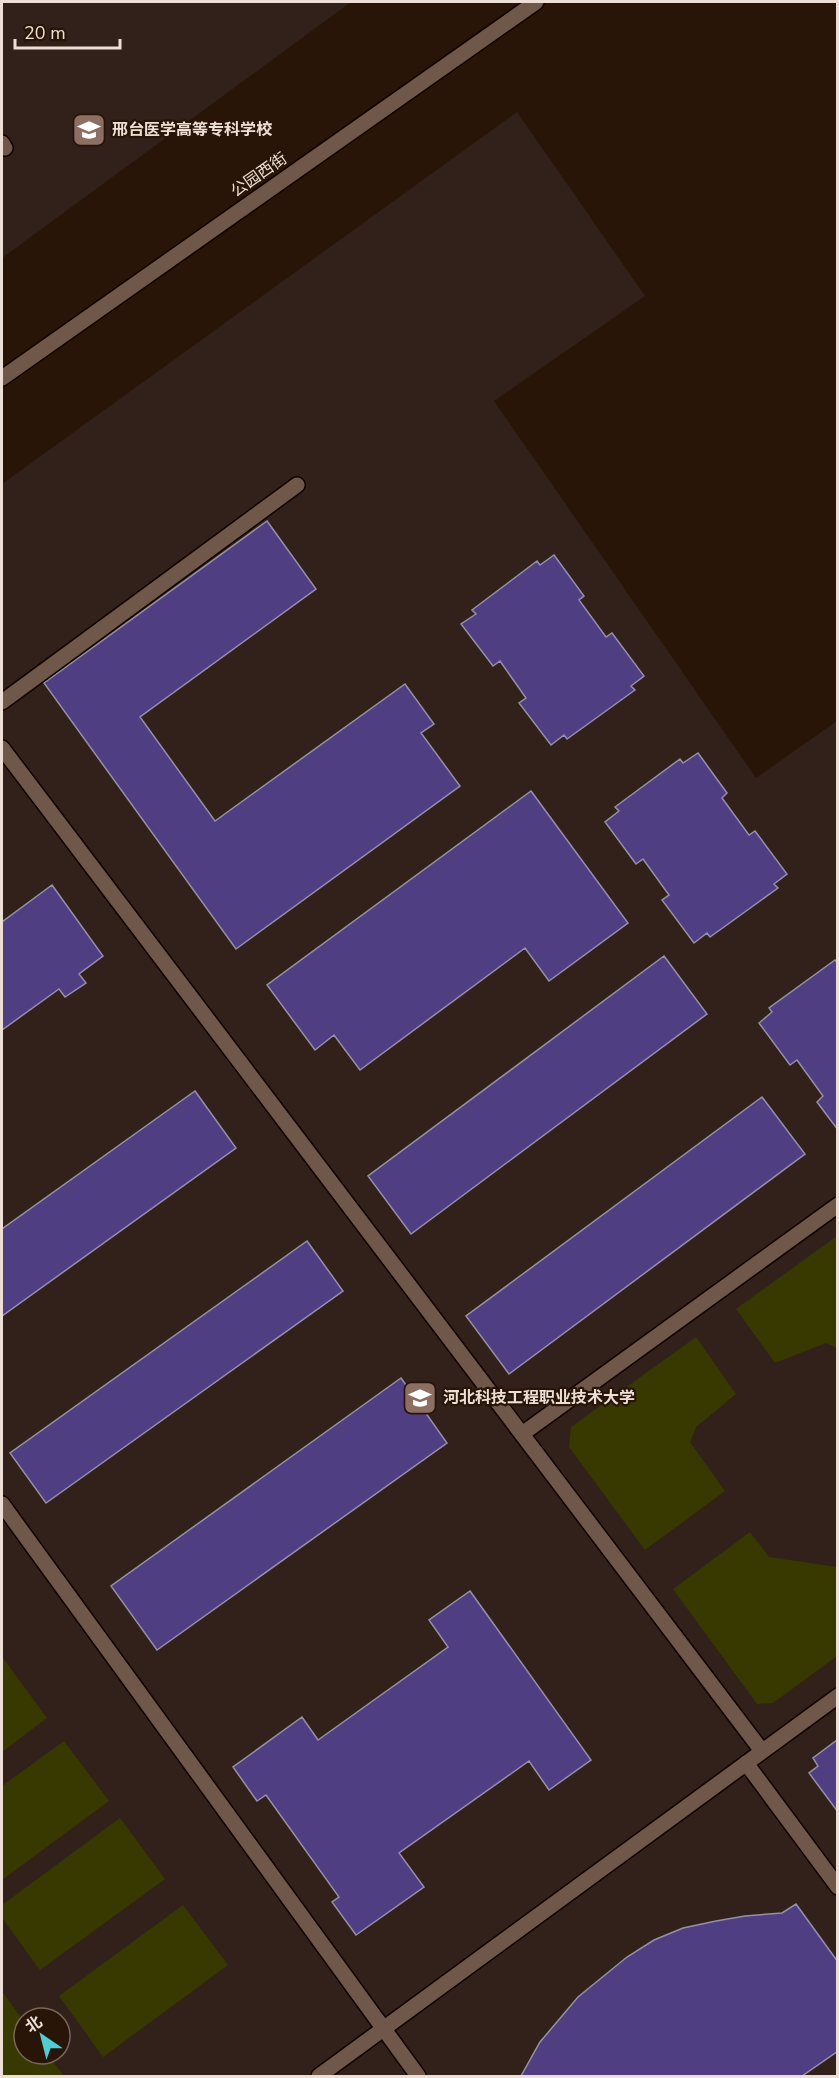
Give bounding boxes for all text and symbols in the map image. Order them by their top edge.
scale bar [15,12,120,50]
text: 20 m [24,21,66,45]
school or university icon: 邢台医学高等专科学校 [71,112,107,148]
place label: 邢台医学高等专科学校 [112,119,273,141]
street label: 公园西街 [226,148,292,202]
school or university icon: 河北科技工程职业技术大学 [402,1380,438,1416]
place label: 河北科技工程职业技术大学 [443,1387,635,1409]
north arrow [12,2006,72,2066]
text: 北 [21,2011,47,2038]

